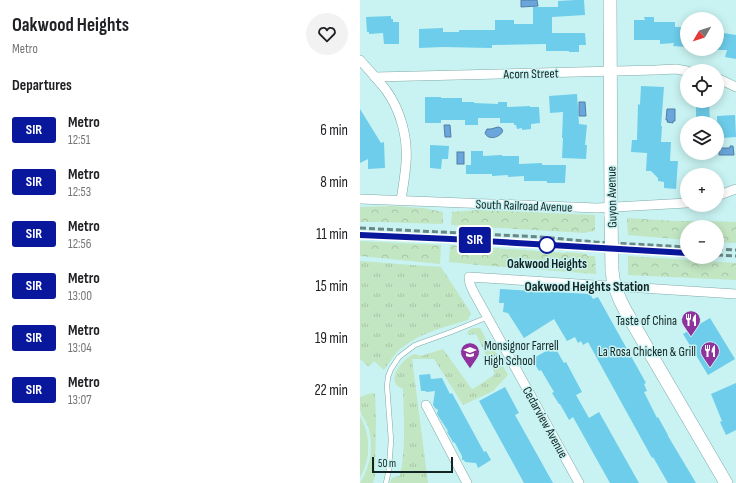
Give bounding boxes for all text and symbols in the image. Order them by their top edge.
north arrow [680,12,724,56]
map controls [680,12,724,264]
button: heart [306,13,348,55]
text: Oakwood Heights [12,14,129,37]
text: Metro [12,41,38,57]
button: locate [680,64,724,108]
street label: Acorn Street [502,66,559,82]
text: Departures [12,76,72,95]
text: Metro [68,113,100,132]
button: layers [680,116,724,160]
text: SIR [26,121,42,138]
text: 6 min [320,121,348,140]
text: 12:51 [68,132,90,148]
text: Metro [68,165,100,184]
street label: Guyon Avenue [603,166,621,228]
button: + [680,168,724,212]
text: SIR [26,173,42,190]
text: 8 min [320,173,348,192]
text: 12:53 [68,184,91,200]
street label: South Railroad Avenue [475,196,573,216]
text: Metro [68,217,100,236]
button: − [680,220,724,264]
text: SIR [26,225,42,242]
text: 11 min [316,225,348,244]
line badge: SIR [452,227,498,253]
text: SIR [467,231,483,248]
text: 12:56 [68,236,91,252]
marker: Oakwood Heights [538,236,556,254]
place label: Oakwood Heights [507,256,587,272]
text: Metro [68,269,100,288]
text: SIR [26,277,42,294]
text: 15 min [316,277,348,296]
district label: Oakwood Heights Station [525,278,649,295]
text: 13:00 [68,288,92,304]
restaurant icon: Taste of China [680,309,702,337]
place label: Taste of China [616,313,677,329]
text: Metro [68,321,100,340]
text: SIR [26,329,42,346]
text: 19 min [315,329,348,348]
place label: Monsignor Farrell High School [484,338,559,369]
text: 13:04 [68,340,92,356]
restaurant icon: La Rosa Chicken & Grill [699,340,721,368]
school or university icon: Monsignor Farrell High School [459,341,481,369]
place label: La Rosa Chicken & Grill [598,344,696,360]
text: Metro [68,373,100,392]
text: SIR [26,381,42,398]
text: 22 min [314,381,348,400]
street label: Cedarview Avenue [519,384,571,461]
text: 13:07 [68,392,91,408]
scale bar [372,455,453,474]
text: 50 m [378,457,396,470]

